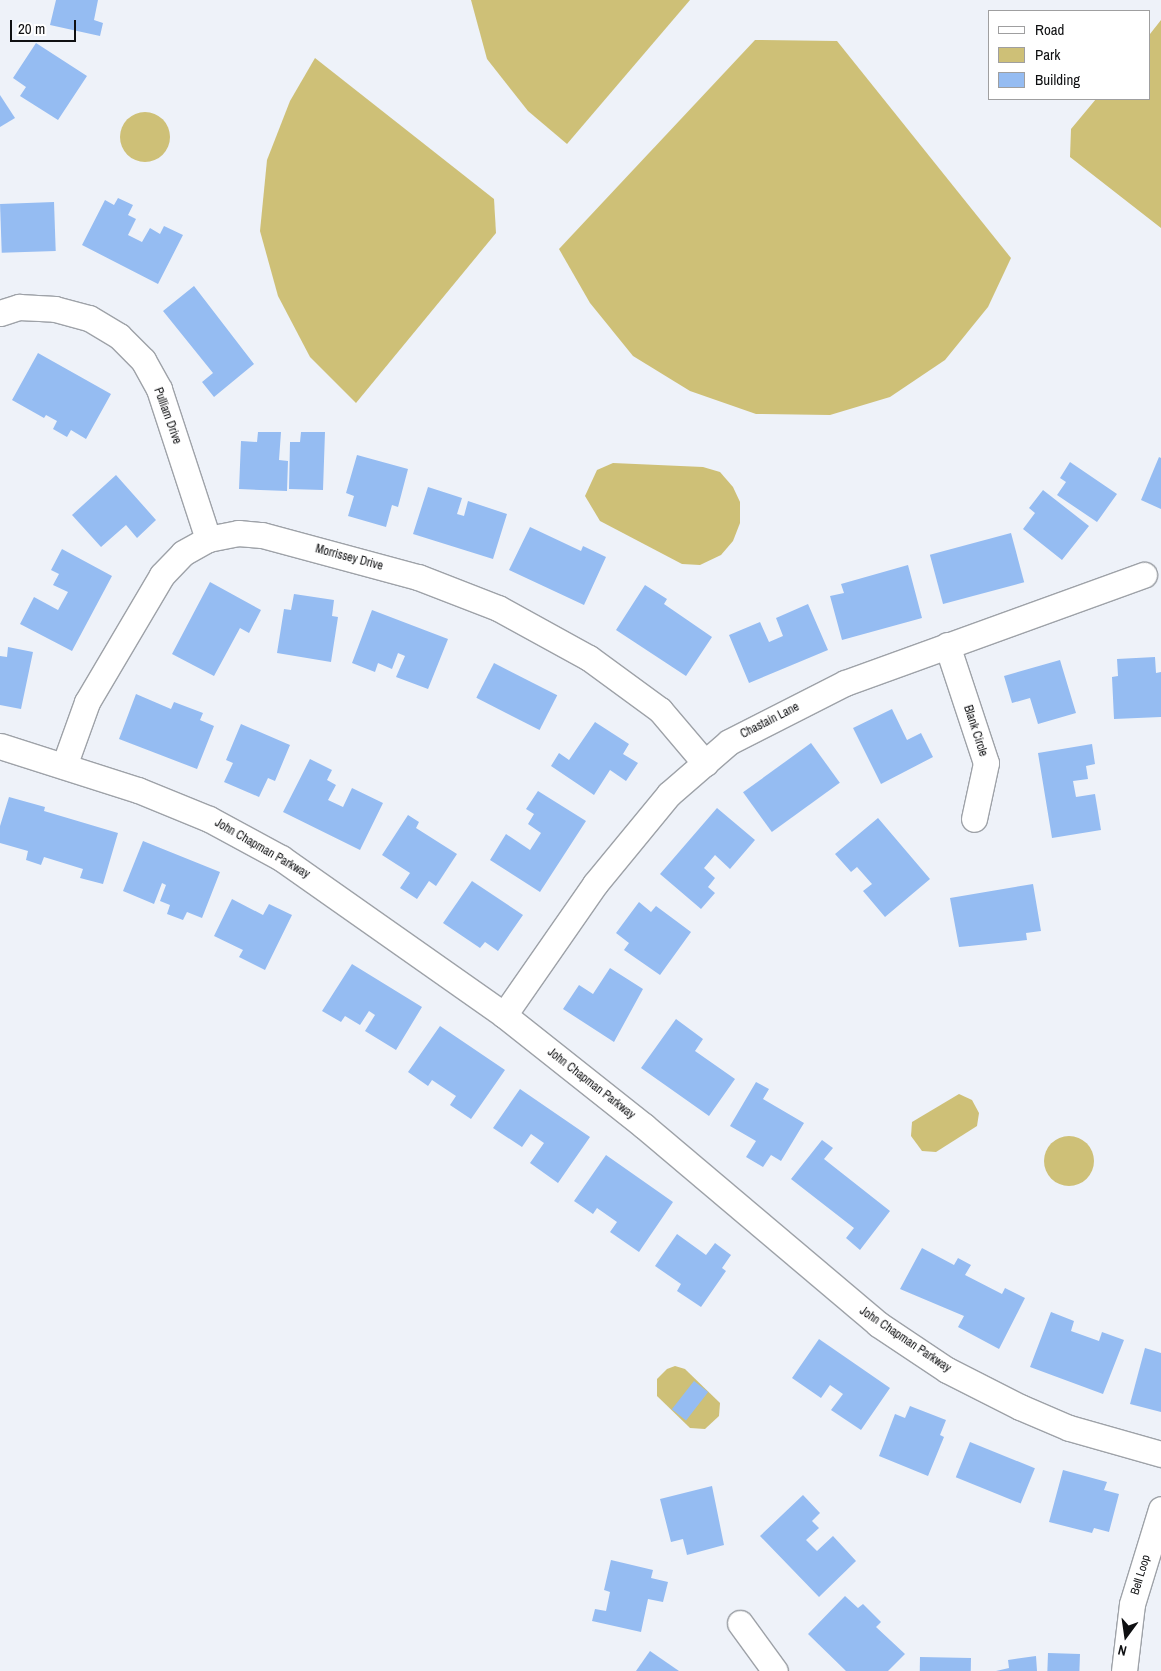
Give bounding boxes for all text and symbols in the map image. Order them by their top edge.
scale bar [12,10,79,42]
legend [988,10,1151,100]
text: 20 m [18,18,45,39]
text: Road [1035,19,1064,40]
text: Park [1035,44,1060,65]
text: Building [1035,69,1080,90]
street label: Pulliam Drive [150,386,184,446]
street label: Morrissey Drive [314,542,384,574]
street label: Chastain Lane [738,700,802,742]
street label: Blank Circle [960,704,990,758]
street label: John Chapman Parkway [212,816,312,882]
street label: John Chapman Parkway [544,1045,638,1123]
street label: John Chapman Parkway [857,1304,953,1376]
street label: Bell Loop [1128,1553,1154,1597]
north arrow [1101,1611,1151,1661]
text: N [1116,1641,1129,1660]

